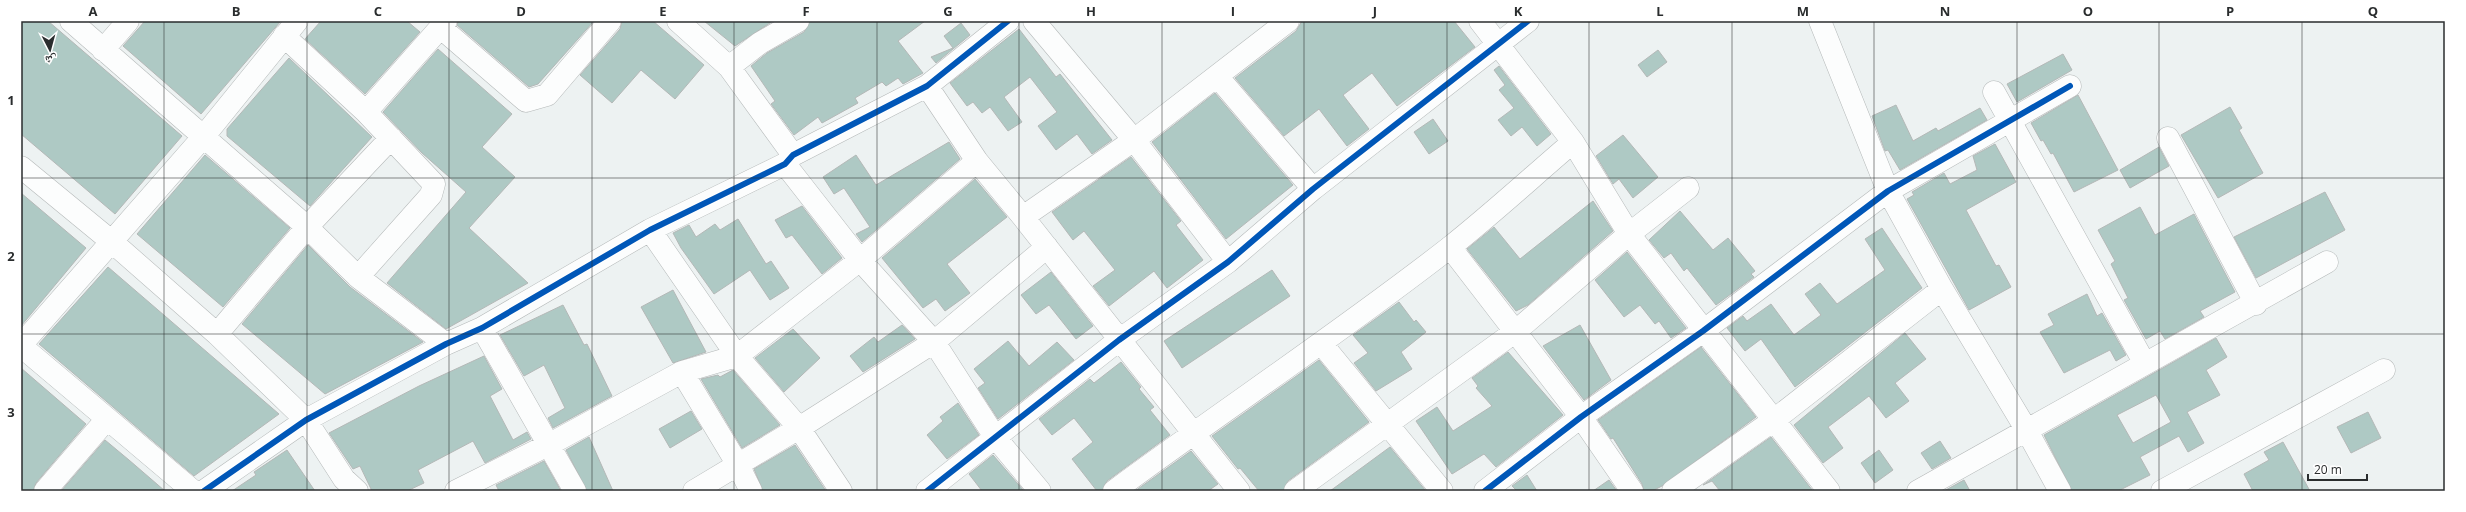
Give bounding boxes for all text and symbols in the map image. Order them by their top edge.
text: A [89,2,98,20]
text: B [232,2,241,20]
text: C [374,2,382,20]
text: D [516,2,526,20]
text: E [659,2,667,20]
text: F [802,2,810,20]
text: G [943,2,953,20]
text: H [1086,2,1096,20]
text: I [1231,2,1235,20]
text: J [1372,2,1377,20]
text: K [1514,2,1523,20]
text: L [1656,2,1664,20]
text: M [1797,2,1809,20]
text: N [1940,2,1950,20]
text: O [2083,2,2093,20]
text: P [2226,2,2234,20]
text: Q [2368,2,2378,20]
north arrow [30,30,70,70]
text: ش [44,51,58,69]
text: 1 [7,91,15,109]
text: 2 [7,247,15,265]
text: 3 [7,403,15,421]
scale bar [2308,456,2367,482]
text: 20 m [2314,461,2342,478]

